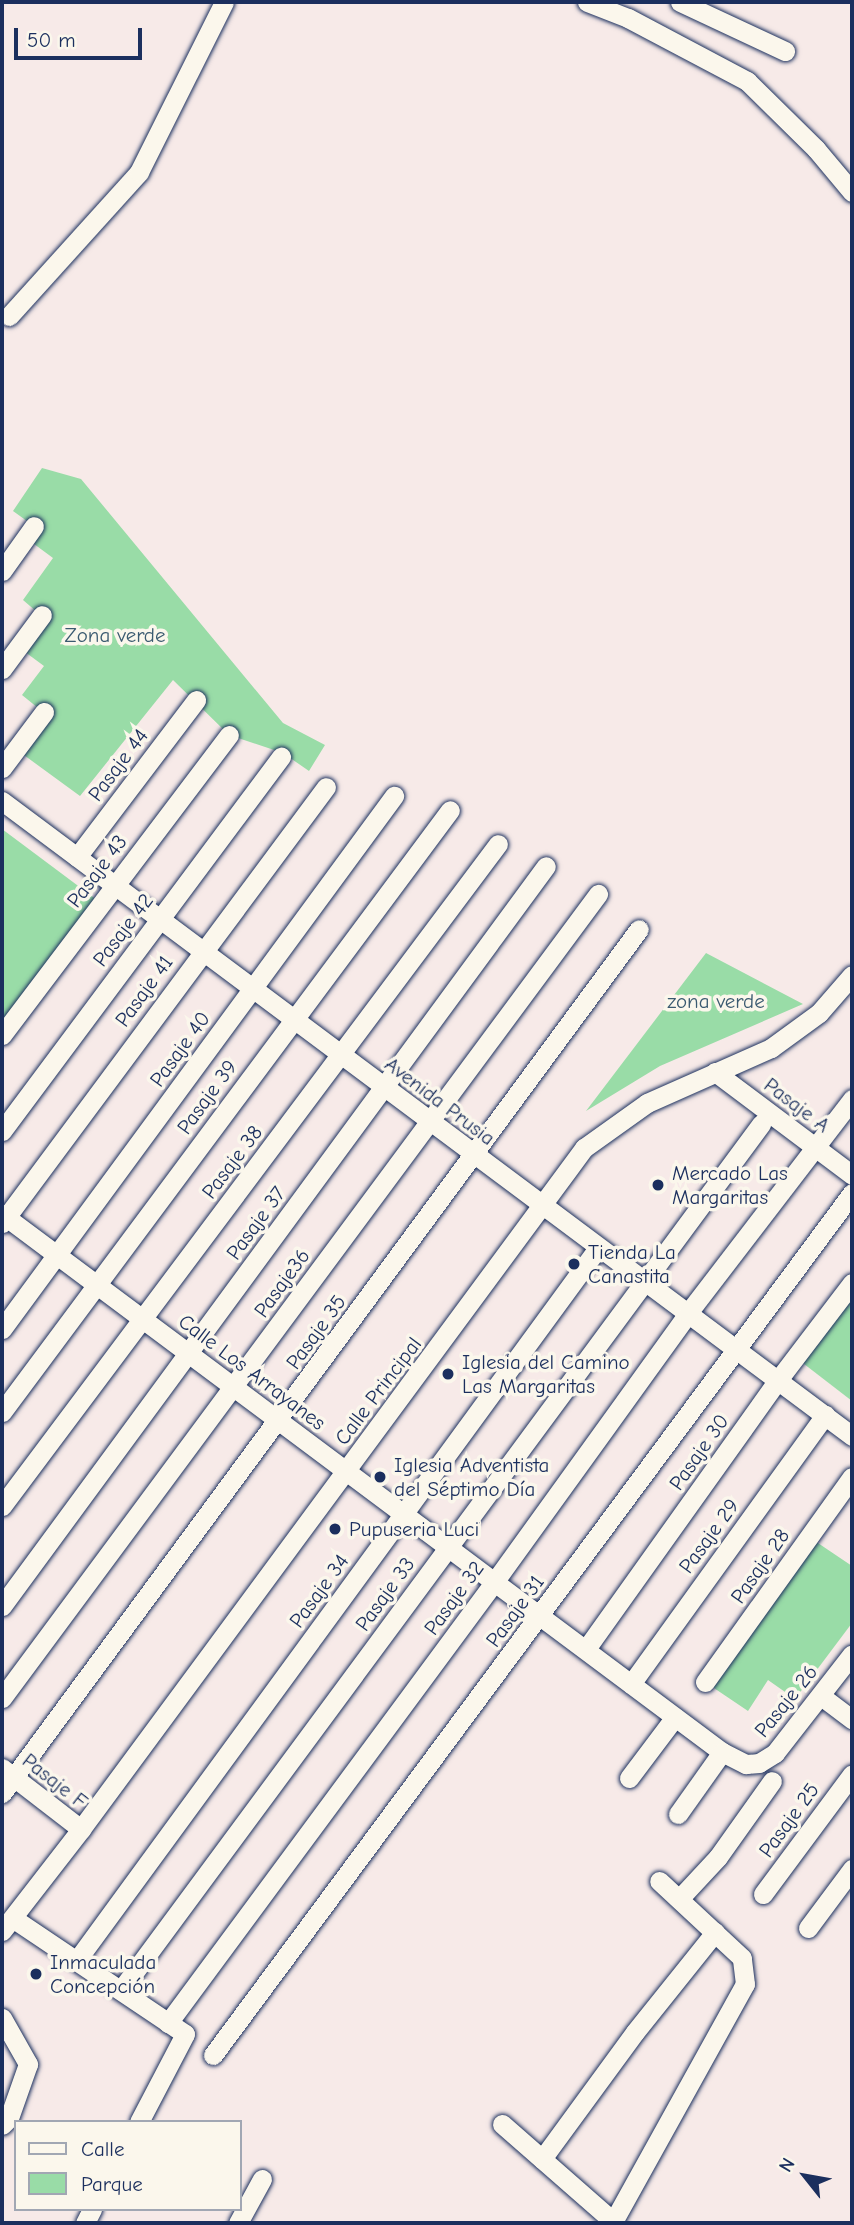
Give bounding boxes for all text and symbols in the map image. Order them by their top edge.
scale bar [18,14,145,58]
text: 50 m [27,28,76,52]
park label: Zona verde [64,622,166,648]
street label: Pasaje 44 [83,724,153,806]
street label: Pasaje 43 [62,830,132,912]
street label: Pasaje 42 [87,889,159,971]
street label: Pasaje 41 [110,950,178,1032]
park label: zona verde [667,988,765,1014]
street label: Pasaje 40 [144,1007,216,1091]
street label: Avenida Prusia [380,1051,500,1151]
street label: Pasaje 39 [172,1055,242,1139]
street label: Pasaje A [759,1072,835,1138]
street label: Pasaje 38 [196,1120,268,1204]
place label: Mercado Las Margaritas [672,1160,788,1210]
marker: Mercado Las Margaritas [650,1177,666,1193]
street label: Pasaje 37 [221,1182,291,1264]
place label: Tienda La Canastita [588,1239,676,1289]
street label: Pasaje36 [249,1244,315,1322]
marker: Tienda La Canastita [566,1256,582,1272]
street label: Pasaje 35 [281,1290,351,1374]
street label: Calle Los Arrayanes [174,1309,330,1435]
street label: Calle Principal [329,1332,427,1450]
place label: Iglesia del Camino Las Margaritas [462,1349,630,1399]
marker: Iglesia del Camino Las Margaritas [440,1366,456,1382]
street label: Pasaje 30 [664,1409,734,1495]
place label: Iglesia Adventista del Séptimo Día [394,1452,549,1502]
marker: Iglesia Adventista del Séptimo Día [372,1469,388,1485]
street label: Pasaje 29 [674,1494,744,1578]
place label: Pupuseria Luci [349,1516,479,1542]
marker: Pupuseria Luci [327,1521,343,1537]
street label: Pasaje 28 [725,1524,795,1608]
street label: Pasaje 34 [284,1549,354,1633]
street label: Pasaje 33 [350,1552,420,1636]
street label: Pasaje 32 [419,1556,489,1640]
street label: Pasaje 31 [481,1570,549,1652]
street label: Pasaje 26 [749,1660,823,1742]
street label: Pasaje F [17,1748,93,1814]
street label: Pasaje 25 [754,1778,824,1862]
place label: Inmaculada Concepción [50,1949,156,1999]
marker: Inmaculada Concepción [28,1966,44,1982]
legend [14,2120,242,2211]
text: Calle [81,2137,124,2161]
north arrow [770,2141,840,2211]
text: N [774,2154,800,2176]
text: Parque [81,2172,143,2196]

